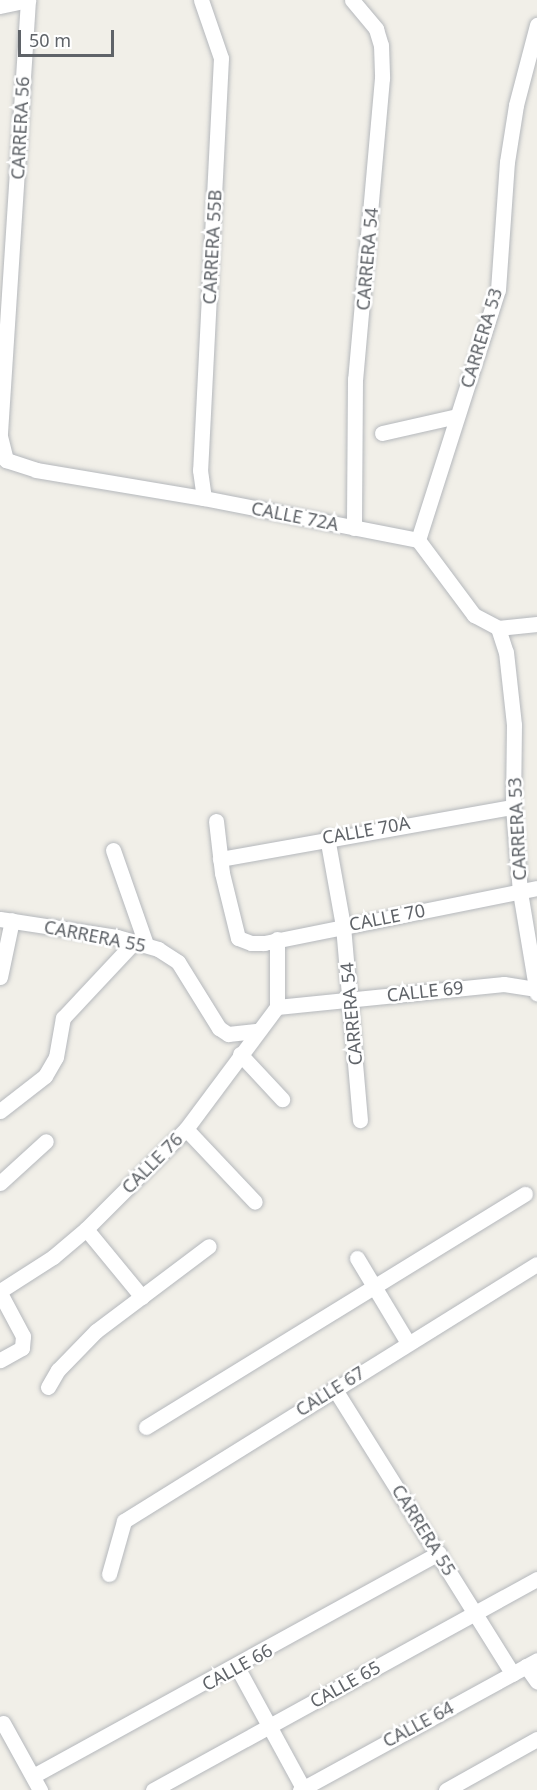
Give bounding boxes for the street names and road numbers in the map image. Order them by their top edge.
street label: CARRERA 56 [7,76,33,180]
street label: CARRERA 55B [198,189,226,305]
street label: CARRERA 54 [352,207,382,311]
street label: CARRERA 53 [456,285,506,391]
street label: CALLE 72A [249,497,341,535]
street label: CARRERA 53 [504,777,530,881]
street label: CALLE 70A [321,812,411,848]
street label: CALLE 70 [347,899,427,935]
street label: CARRERA 55 [42,916,148,956]
street label: CARRERA 54 [336,962,366,1066]
street label: CALLE 69 [386,976,464,1006]
street label: CALLE 76 [117,1128,187,1198]
street label: CALLE 67 [292,1361,368,1421]
street label: CARRERA 55 [387,1480,461,1580]
street label: CALLE 66 [198,1639,276,1695]
street label: CALLE 65 [306,1656,384,1712]
street label: CALLE 64 [379,1696,457,1752]

